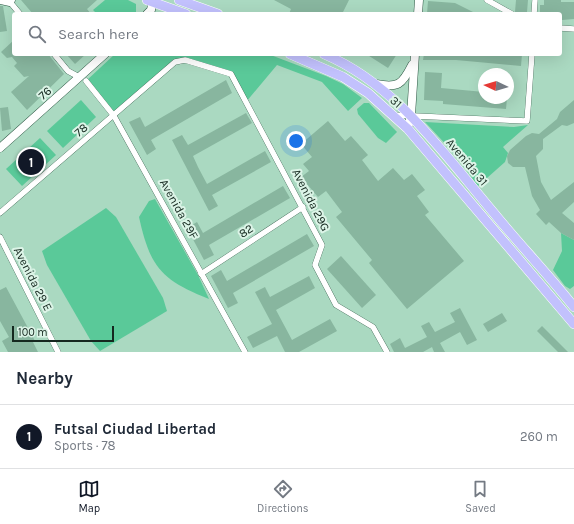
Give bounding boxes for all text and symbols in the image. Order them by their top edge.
search box [12,12,562,56]
icon: search [26,23,48,45]
text: Search here [58,25,139,43]
north arrow [478,68,514,104]
street label: 76 [36,84,54,102]
street label: 31 [387,93,405,111]
street label: 78 [71,120,91,140]
your location [286,131,306,151]
street label: Avenida 31 [443,136,491,188]
pin: 1 [18,147,44,177]
street label: Avenida 29G [289,167,333,233]
street label: Avenida 29F [157,177,201,241]
street label: 82 [236,221,256,241]
street label: Avenida 29 E [11,245,55,313]
scale bar [12,324,114,343]
text: 100 m [18,326,48,339]
text: Nearby [16,368,73,388]
text: Futsal Ciudad Libertad [54,420,216,438]
text: 1 [27,429,31,444]
text: 260 m [520,429,558,444]
text: Sports · 78 [54,438,116,453]
tab: Map [78,478,100,515]
tab: Directions [257,478,309,515]
tab: Saved [465,478,496,515]

